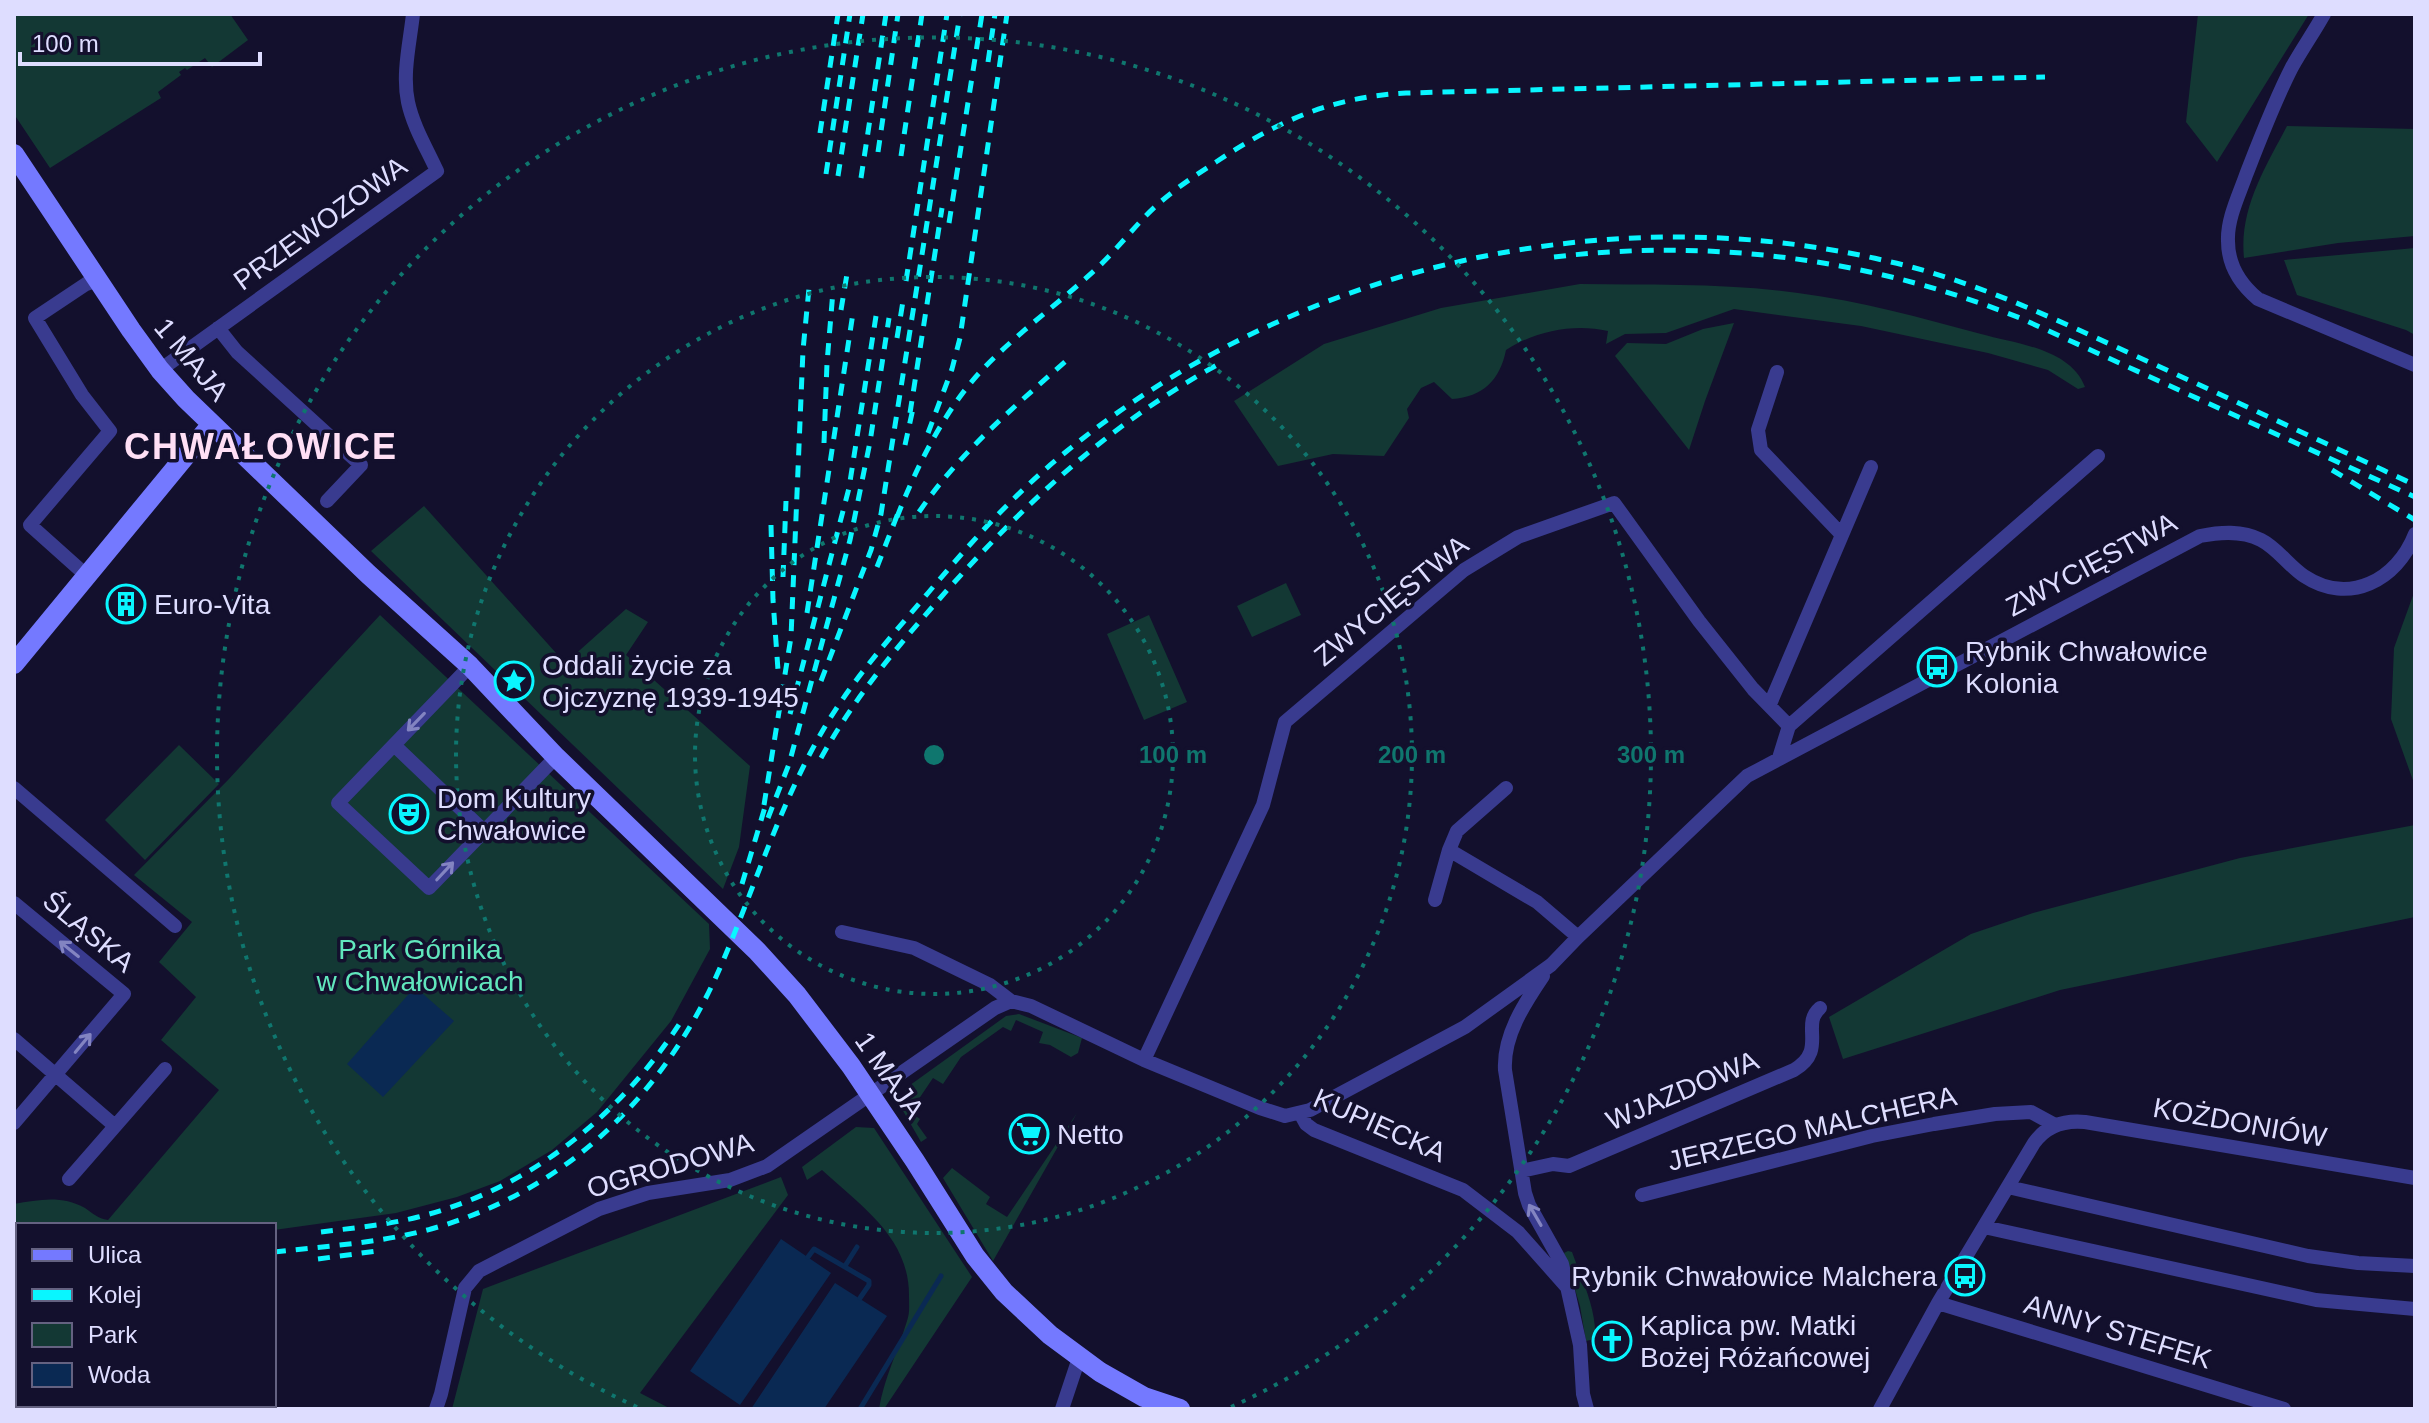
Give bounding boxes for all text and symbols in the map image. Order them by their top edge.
scale bar [20,16,260,66]
text: 100 m [32,30,99,57]
street label: PRZEWOZOWA [228,150,413,296]
street label: 1 MAJA [148,312,235,407]
district label: CHWAŁOWICE [124,426,398,467]
street label: ZWYCIĘSTWA [2001,506,2182,622]
street label: ZWYCIĘSTWA [1308,529,1475,672]
building icon: Euro-Vita [105,583,147,625]
place label: Euro-Vita [154,589,271,620]
place label: Rybnik Chwałowice Kolonia [1965,636,2208,699]
bus stop icon: Rybnik Chwałowice Kolonia [1916,646,1958,688]
place label: Oddali życie za Ojczyznę 1939-1945 [542,650,799,713]
place icon: Oddali życie za Ojczyznę 1939-1945 [493,660,535,702]
one-way arrow [407,712,426,732]
centre of rings [920,741,948,769]
text: 100 m [1139,741,1207,768]
text: 200 m [1378,741,1446,768]
text: 300 m [1617,741,1685,768]
place label: Dom Kultury Chwałowice [437,783,591,846]
theatre icon: Dom Kultury Chwałowice [388,793,430,835]
one-way arrow [435,862,453,882]
street label: ŚLĄSKA [37,884,141,978]
park label: Park Górnika w Chwałowicach [316,934,523,997]
one-way arrow [59,940,80,957]
street label: 1 MAJA [849,1026,931,1125]
one-way arrow [74,1033,92,1054]
street label: WJAZDOWA [1601,1044,1763,1136]
street label: JERZEGO MALCHERA [1665,1080,1960,1177]
street label: KUPIECKA [1309,1082,1451,1169]
street label: KOŻDONIÓW [2151,1092,2330,1153]
supermarket icon: Netto [1008,1113,1050,1155]
place label: Netto [1057,1119,1124,1150]
street label: OGRODOWA [583,1127,757,1204]
one-way arrow [1527,1204,1543,1227]
legend [16,1223,276,1407]
text: Ulica [88,1241,142,1268]
bus stop icon: Rybnik Chwałowice Malchera [1944,1255,1986,1297]
place label: Rybnik Chwałowice Malchera [1571,1261,1937,1292]
text: Kolej [88,1281,141,1308]
street label: ANNY STEFEK [2021,1288,2215,1375]
place label: Kaplica pw. Matki Bożej Różańcowej [1640,1310,1870,1373]
church icon: Kaplica pw. Matki Bożej Różańcowej [1591,1320,1633,1362]
text: Park [88,1321,138,1348]
text: Woda [88,1361,151,1388]

